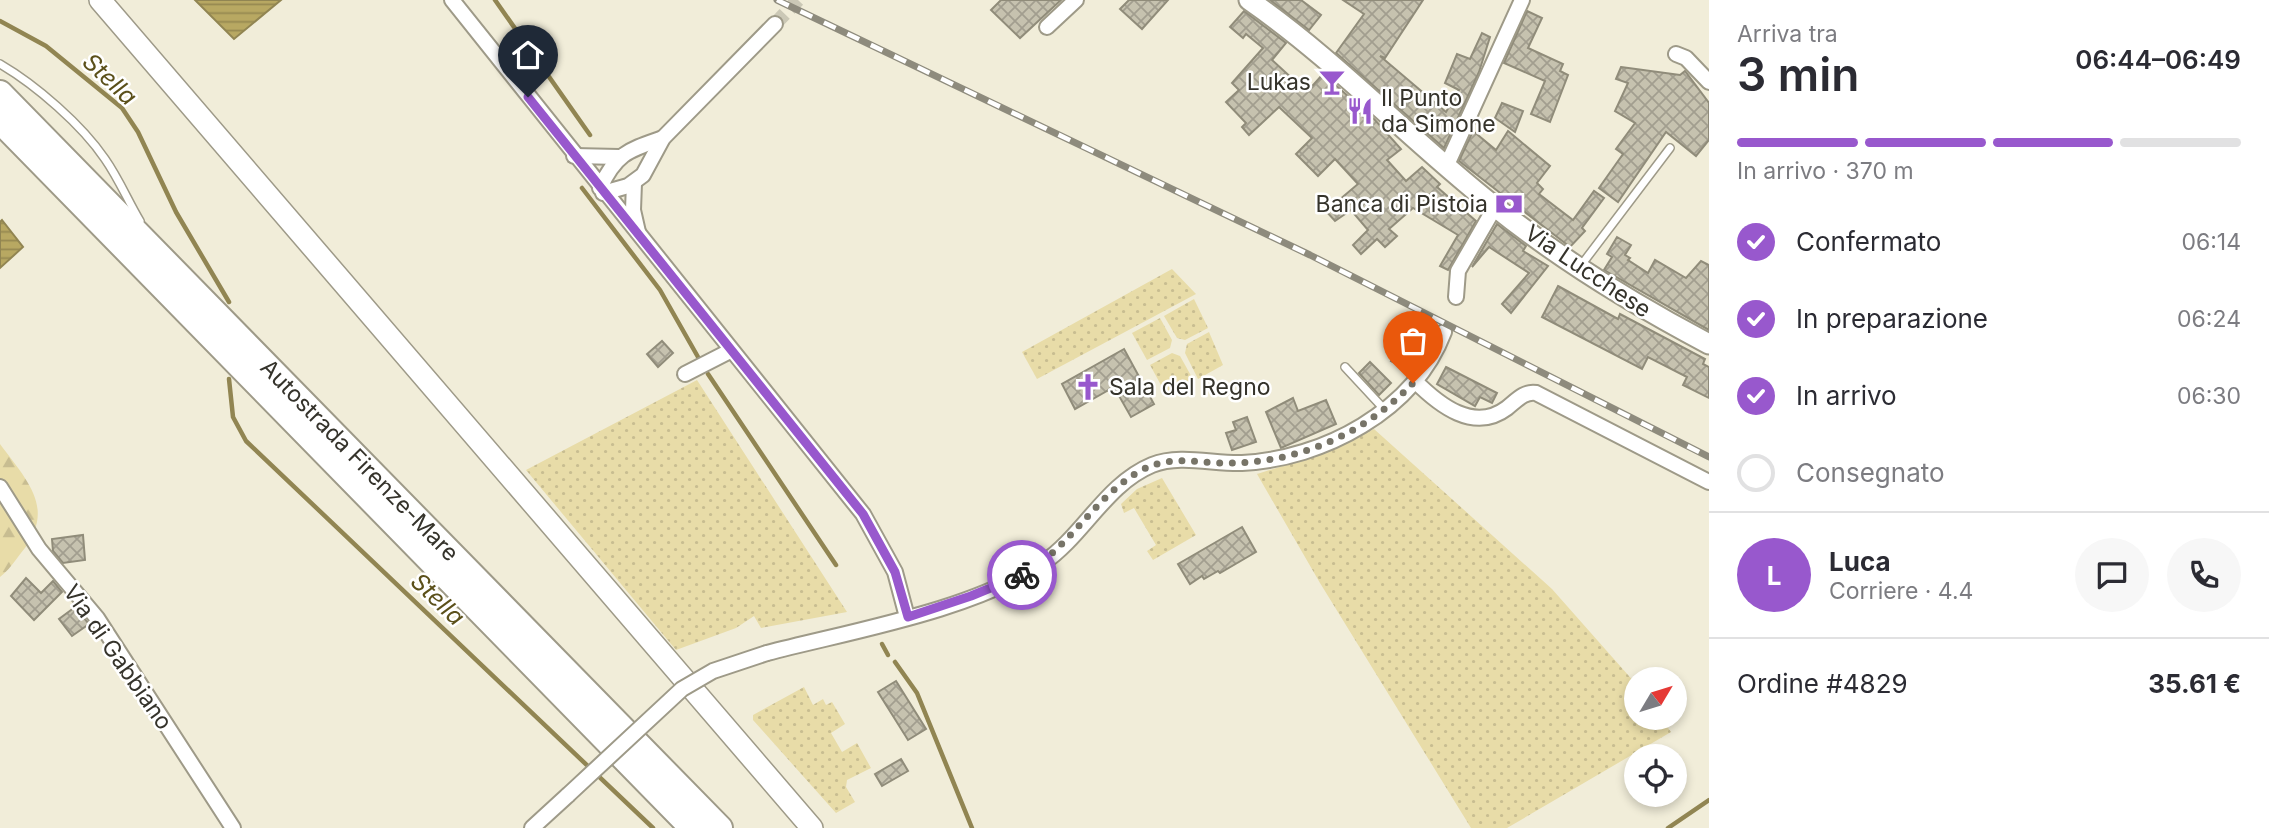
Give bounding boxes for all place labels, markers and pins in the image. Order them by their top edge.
pin [498,25,558,97]
bar icon: Lukas [1317,67,1347,97]
place label: Lukas [1247,68,1311,96]
place label: Il Punto da Simone [1381,84,1496,138]
restaurant icon: Il Punto da Simone [1345,96,1375,126]
bank icon: Banca di Pistoia [1494,189,1524,219]
place label: Banca di Pistoia [1316,190,1488,218]
pin [1383,311,1443,383]
church icon: Sala del Regno [1073,372,1103,402]
place label: Sala del Regno [1109,373,1271,401]

